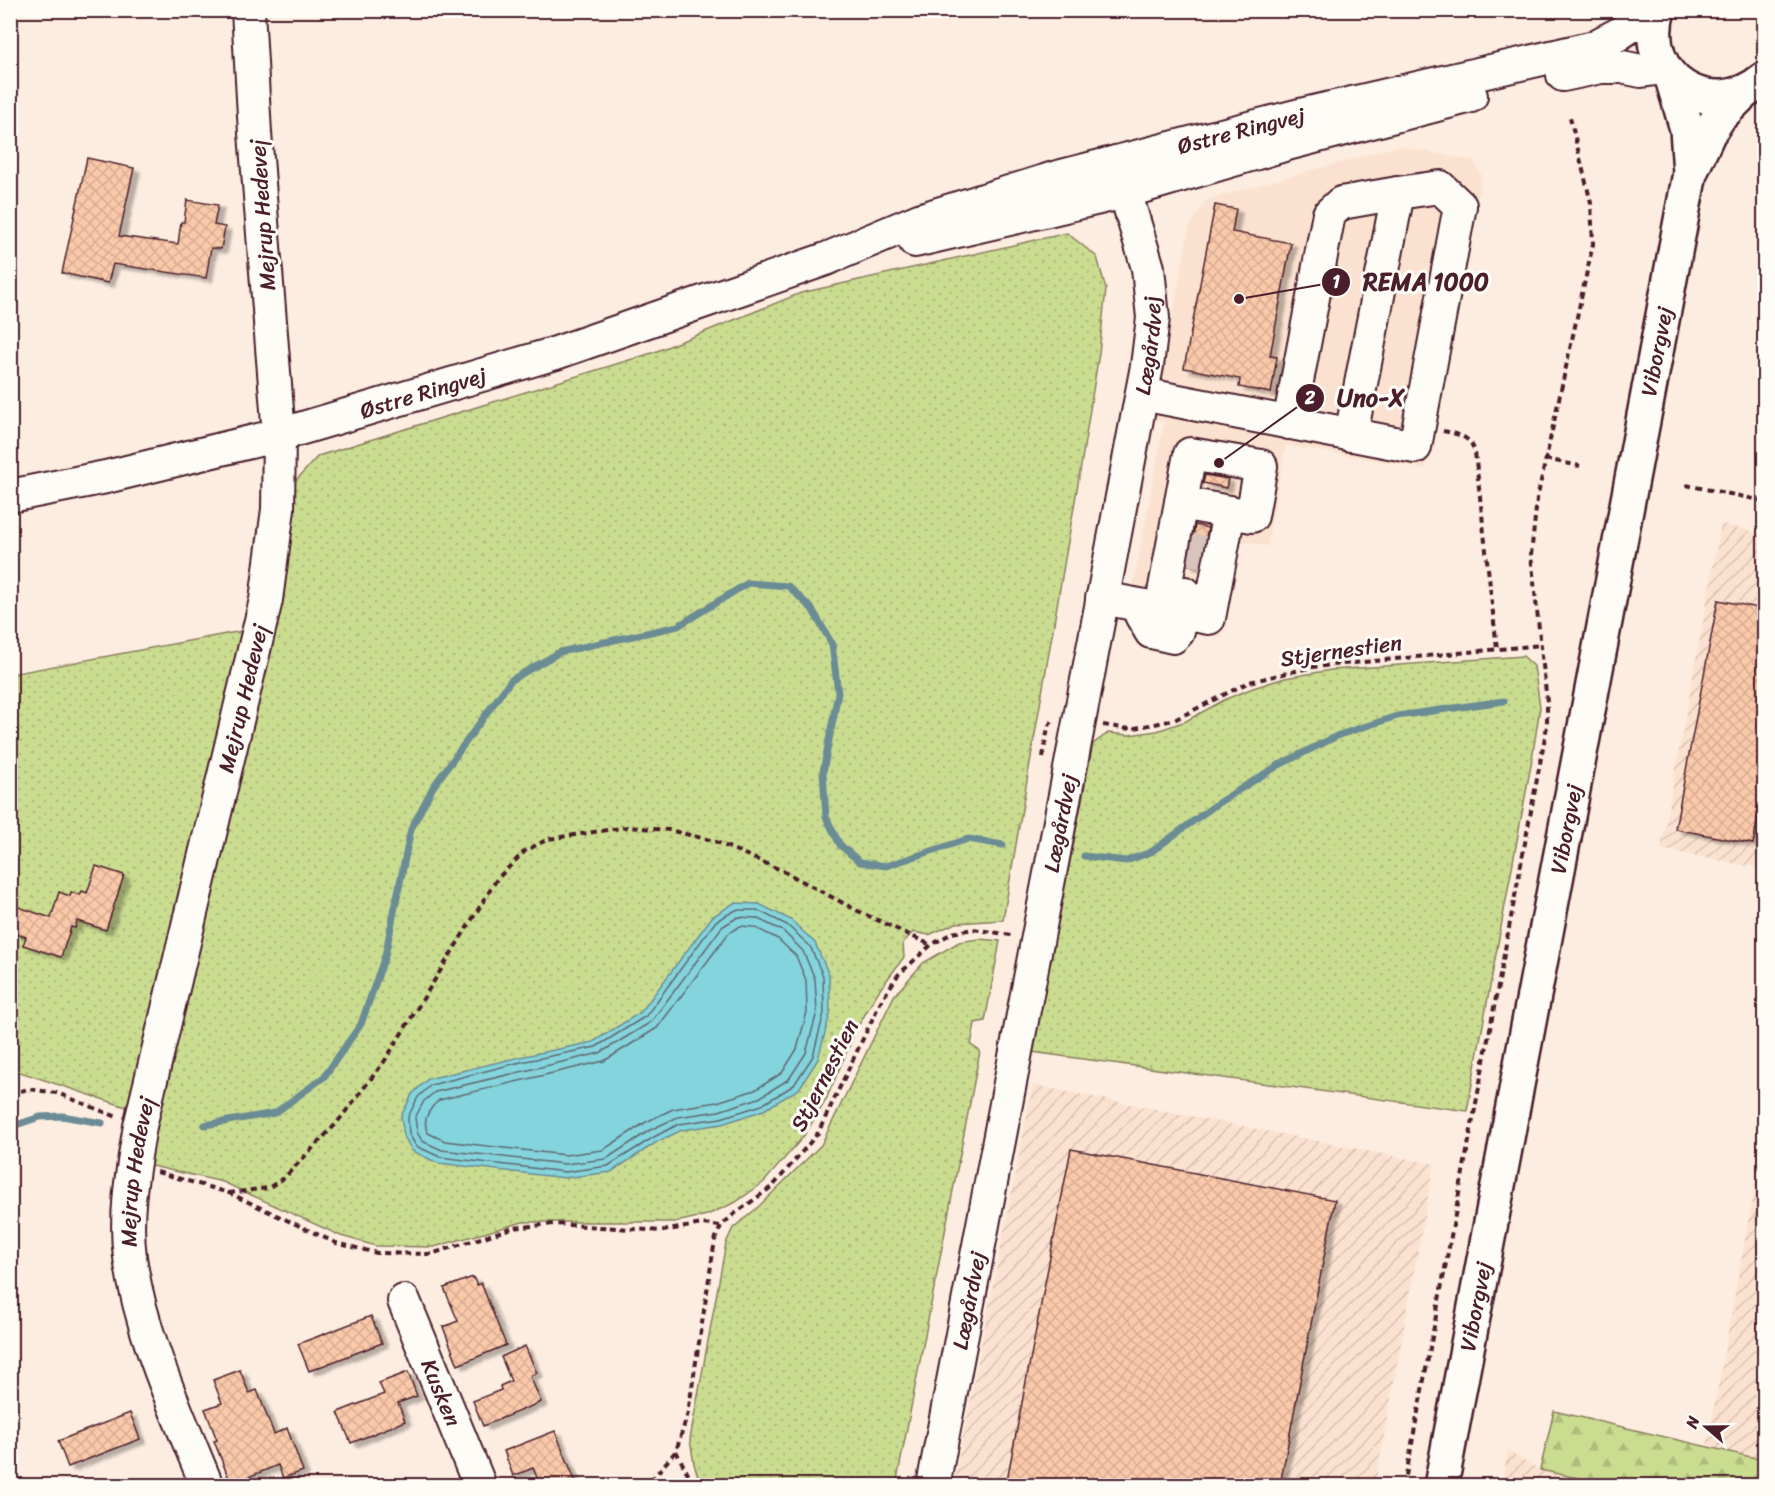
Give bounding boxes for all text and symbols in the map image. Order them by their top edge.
street label: Østre Ringvej [1173,95,1310,166]
street label: Mejrup Hedevej [238,136,287,292]
callout: REMA 1000 [1321,261,1501,303]
text: REMA 1000 [1362,261,1489,303]
text: 1 [1332,266,1340,298]
street label: Lægårdvej [1123,293,1174,398]
street label: Viborgvej [1629,302,1684,399]
street label: Østre Ringvej [355,355,492,430]
callout: Uno-X [1295,377,1417,419]
text: Uno-X [1337,377,1405,419]
text: 2 [1304,382,1316,414]
street label: Mejrup Hedevej [206,619,280,777]
street label: Stjernestien [1278,623,1404,678]
street label: Lægårdvej [1032,770,1089,876]
street label: Viborgvej [1539,780,1594,877]
street label: Stjernestien [779,1012,870,1139]
street label: Mejrup Hedevej [109,1091,167,1248]
street label: Lægårdvej [940,1247,998,1353]
street label: Viborgvej [1448,1257,1503,1354]
street label: Kusken [410,1353,473,1433]
north arrow [1676,1397,1736,1457]
text: N [1677,1411,1708,1433]

